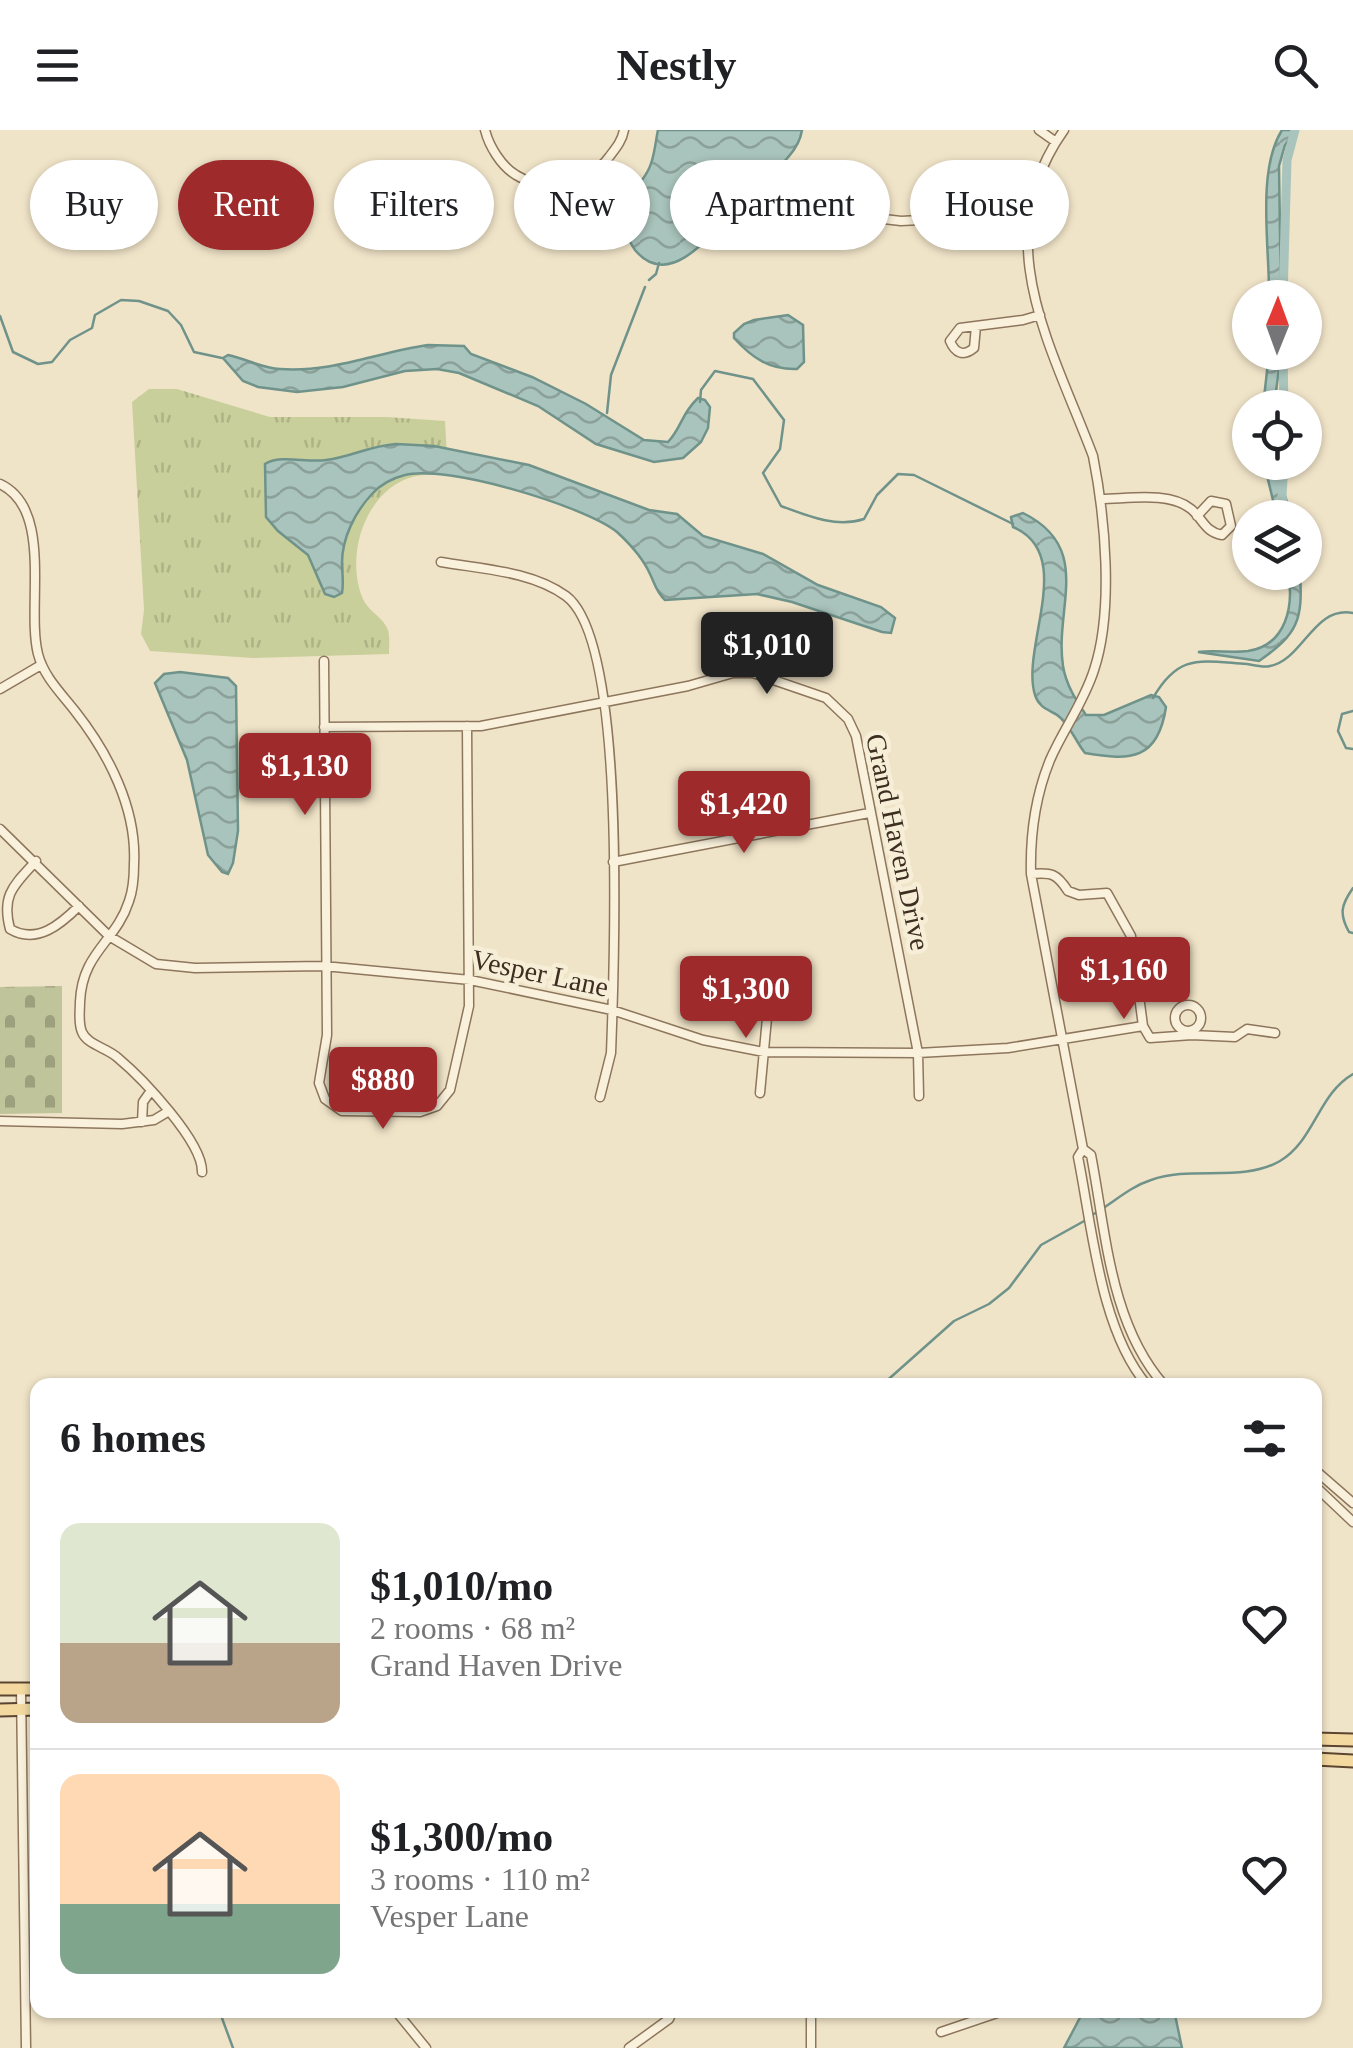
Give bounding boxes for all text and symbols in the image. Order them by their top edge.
icon: menu [30,38,85,93]
icon: search [1268,38,1323,93]
text: Nestly [617,40,736,90]
chip: Buy [30,160,158,250]
chip: Rent [178,160,314,250]
chip: Filters [334,160,494,250]
chip: New [514,160,650,250]
chip: Apartment [670,160,890,250]
chip: House [910,160,1069,250]
north arrow [1232,280,1322,370]
map controls [1232,280,1322,590]
button: locate [1232,390,1322,480]
button: layers [1232,500,1322,590]
pin: $1,010 [686,612,848,697]
text: $1,010 [723,626,811,662]
street label: Grand Haven Drive [860,731,936,953]
pin: $1,130 [224,733,386,818]
text: $1,130 [261,747,349,783]
pin: $1,420 [663,771,825,856]
text: $1,420 [700,785,788,821]
pin: $1,160 [1043,937,1205,1022]
street label: Vesper Lane [469,943,611,1003]
text: $1,160 [1080,951,1168,987]
pin: $1,300 [665,956,827,1041]
text: $1,300 [702,970,790,1006]
pin: $880 [324,1047,442,1132]
text: $880 [351,1061,415,1097]
icon: filters [1237,1411,1292,1466]
text: 6 homes [60,1415,206,1461]
icon: home [140,1563,260,1683]
text: $1,010/mo [370,1563,553,1609]
icon: heart [1237,1596,1292,1651]
text: 2 rooms · 68 m² [370,1610,575,1646]
text: Grand Haven Drive [370,1647,622,1683]
icon: home [140,1814,260,1934]
text: $1,300/mo [370,1814,553,1860]
icon: heart [1237,1847,1292,1902]
text: 3 rooms · 110 m² [370,1861,590,1897]
text: Vesper Lane [370,1898,529,1934]

